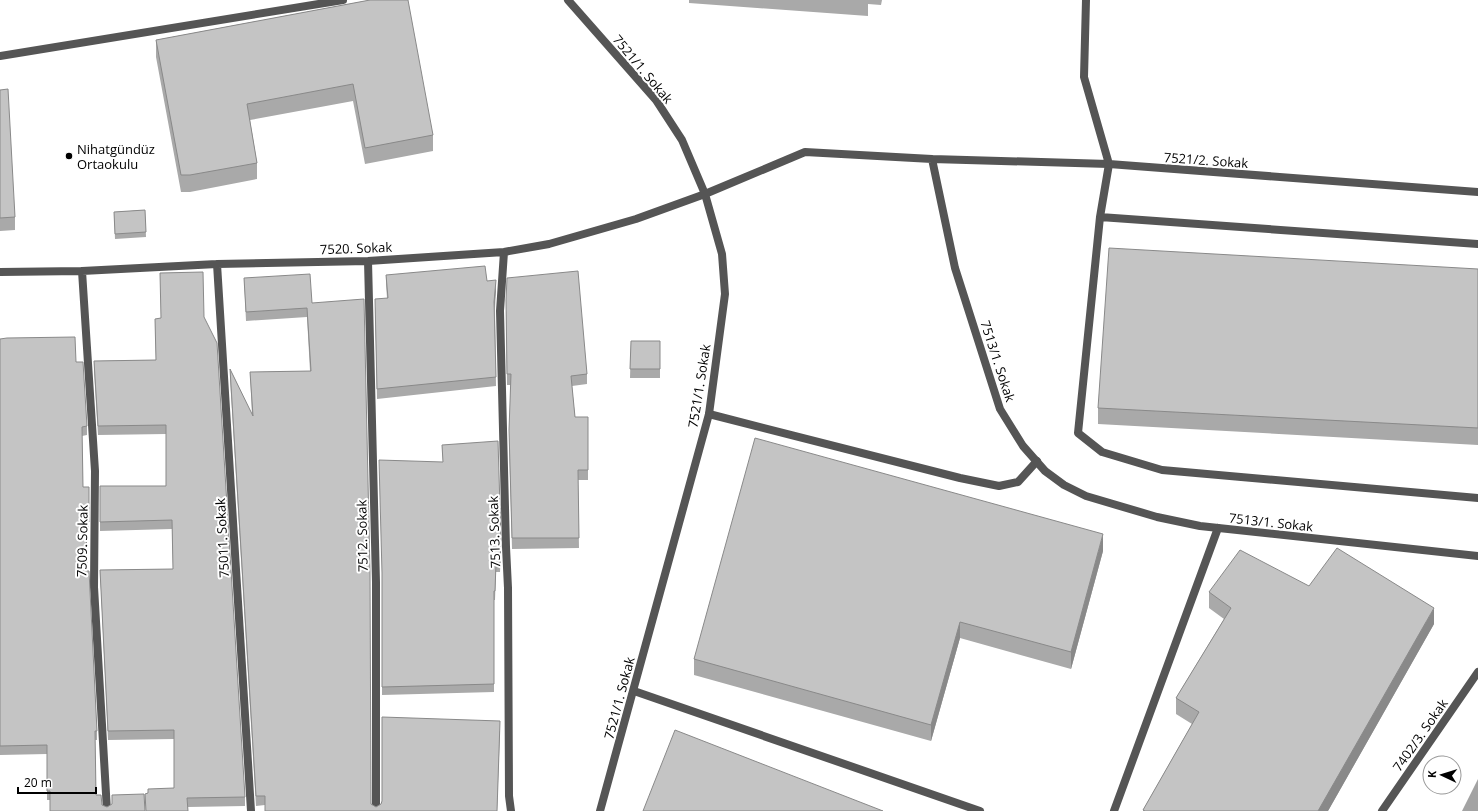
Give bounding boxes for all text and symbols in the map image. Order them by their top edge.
street label: 7521/1. Sokak [609,31,677,107]
place label: Nihatgündüz Ortaokulu [77,140,155,173]
street label: 7521/2. Sokak [1163,148,1249,172]
marker: Nihatgündüz Ortaokulu [64,151,74,161]
street label: 7520. Sokak [320,238,393,258]
street label: 7513/1. Sokak [976,318,1020,404]
street label: 7521/1. Sokak [683,343,715,429]
street label: 7513. Sokak [484,495,504,568]
street label: 75011. Sokak [211,498,233,578]
street label: 7512. Sokak [352,500,372,572]
street label: 7509. Sokak [72,505,92,577]
street label: 7513/1. Sokak [1228,509,1314,535]
street label: 7521/1. Sokak [599,655,639,741]
street label: 7402/3. Sokak [1388,695,1452,775]
north arrow [1422,755,1462,795]
scale bar [18,769,96,795]
text: K [1424,769,1439,778]
text: 20 m [24,774,52,791]

